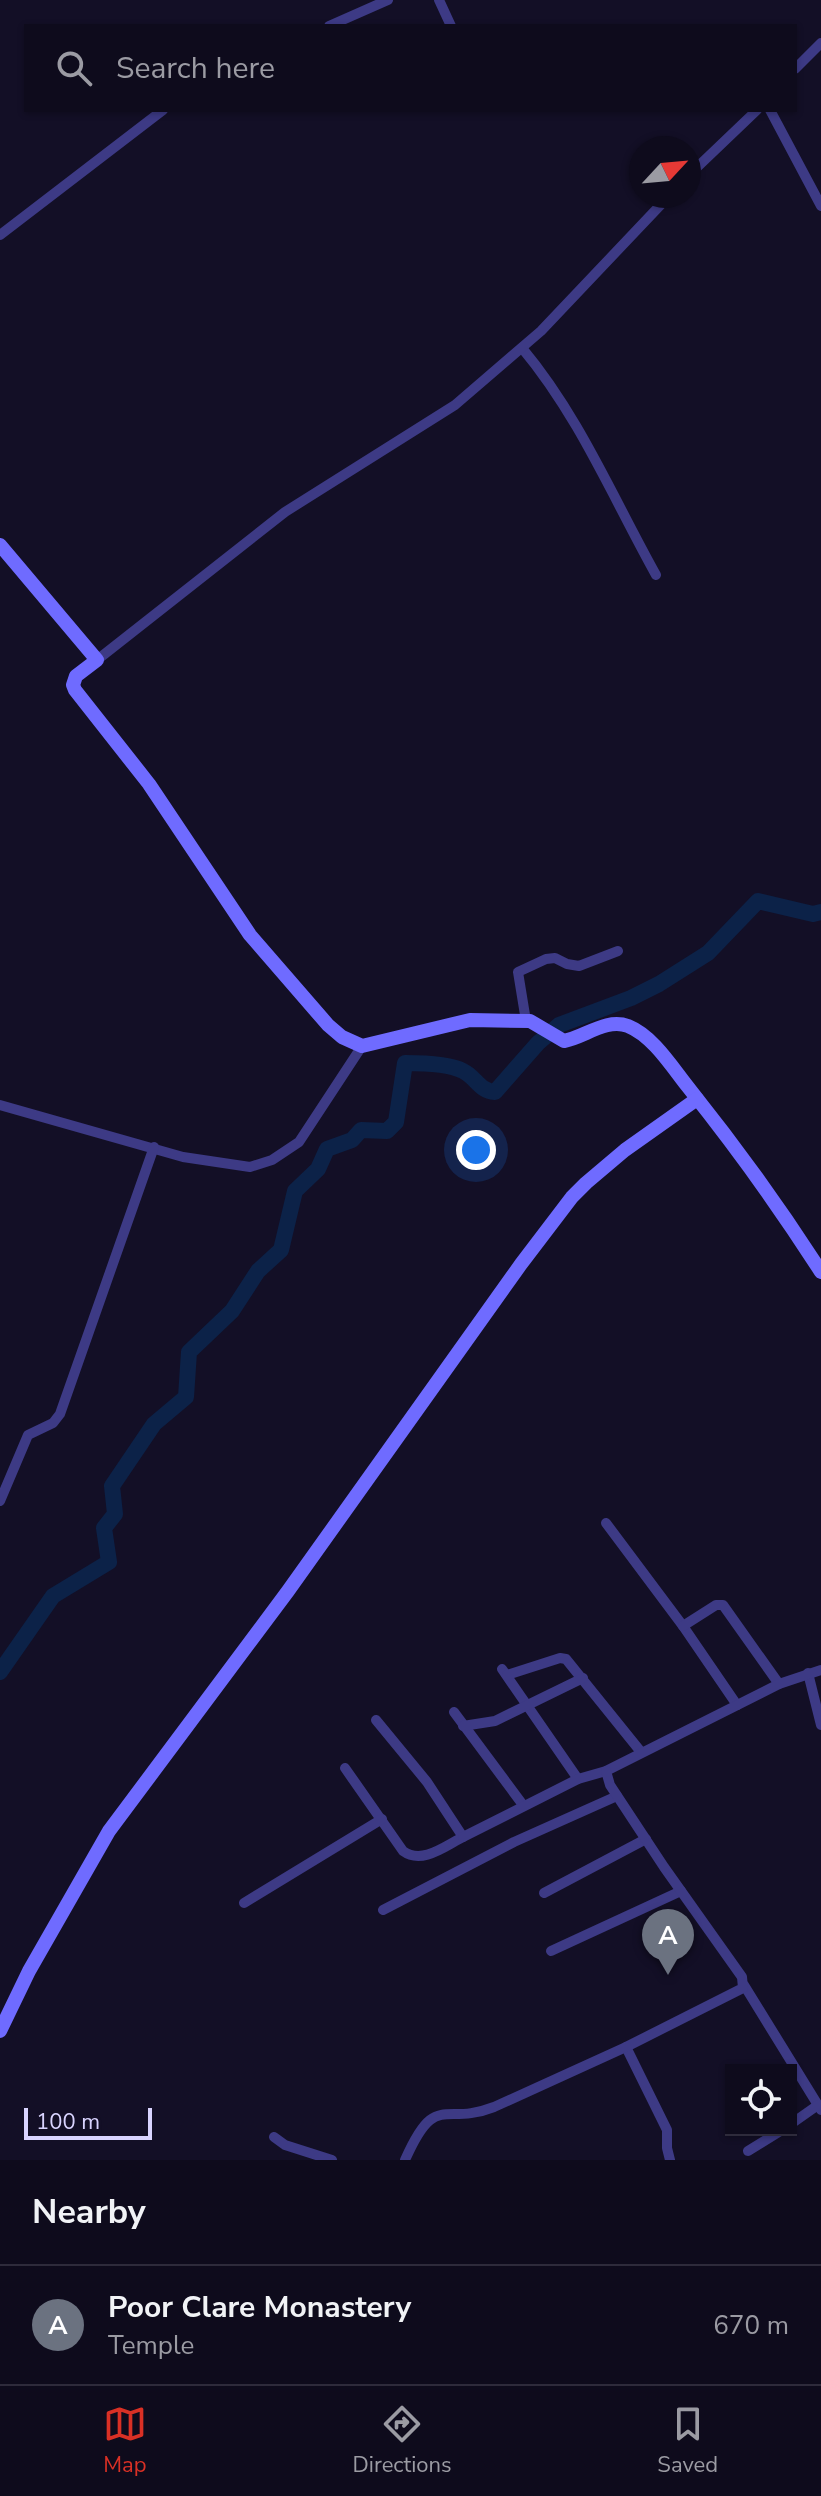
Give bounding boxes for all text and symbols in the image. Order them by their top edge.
search box [24,24,797,112]
icon: search [52,46,96,90]
text: Search here [116,48,275,89]
north arrow [629,136,701,208]
your location [456,1130,496,1170]
pin: A [642,1909,694,1975]
map controls [725,2064,797,2136]
button: locate [725,2064,797,2136]
scale bar [24,2104,152,2140]
text: 100 m [36,2107,100,2137]
text: Nearby [32,2189,146,2235]
text: Poor Clare Monastery [108,2287,411,2328]
text: A [48,2308,68,2343]
text: 670 m [713,2308,789,2343]
text: Temple [108,2328,194,2363]
tab: Map [103,2402,147,2480]
tab: Directions [353,2402,452,2480]
tab: Saved [657,2402,718,2480]

